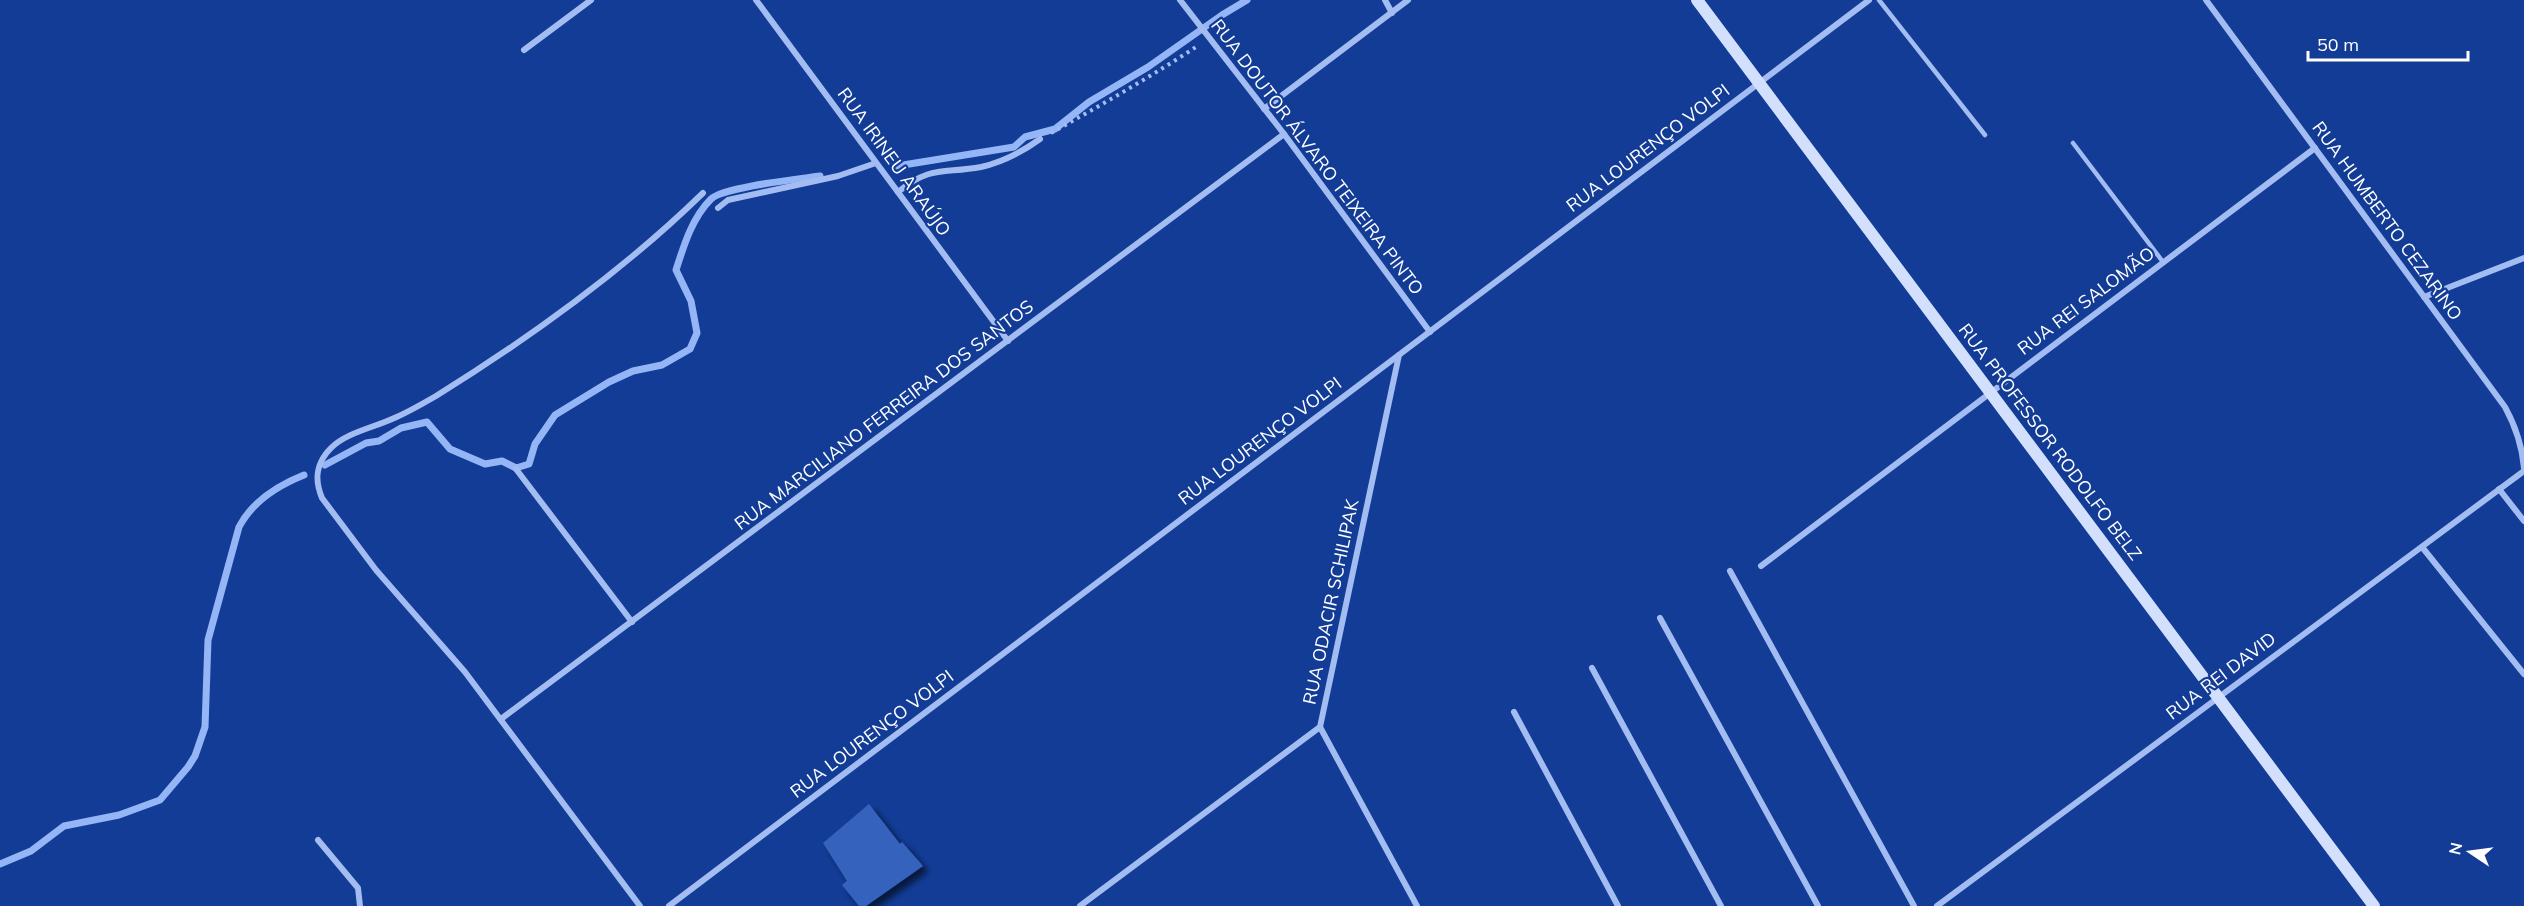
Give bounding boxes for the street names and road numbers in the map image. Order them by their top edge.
street label: RUA DOUTOR ÁLVARO TEIXEIRA PINTO [1206,14,1429,299]
street label: RUA LOURENÇO VOLPI [1561,79,1734,217]
street label: RUA IRINEU ARAÚJO [833,83,956,241]
street label: RUA HUMBERTO CEZARINO [2307,117,2467,325]
street label: RUA REI SALOMÃO [2013,242,2159,360]
street label: RUA MARCILIANO FERREIRA DOS SANTOS [730,295,1038,535]
street label: RUA PROFESSOR RODOLFO BELZ [1954,319,2147,565]
street label: RUA LOURENÇO VOLPI [1173,372,1346,510]
street label: RUA ODACIR SCHILIPAK [1298,497,1364,707]
street label: RUA REI DAVID [2161,627,2280,725]
street label: RUA LOURENÇO VOLPI [785,665,958,803]

